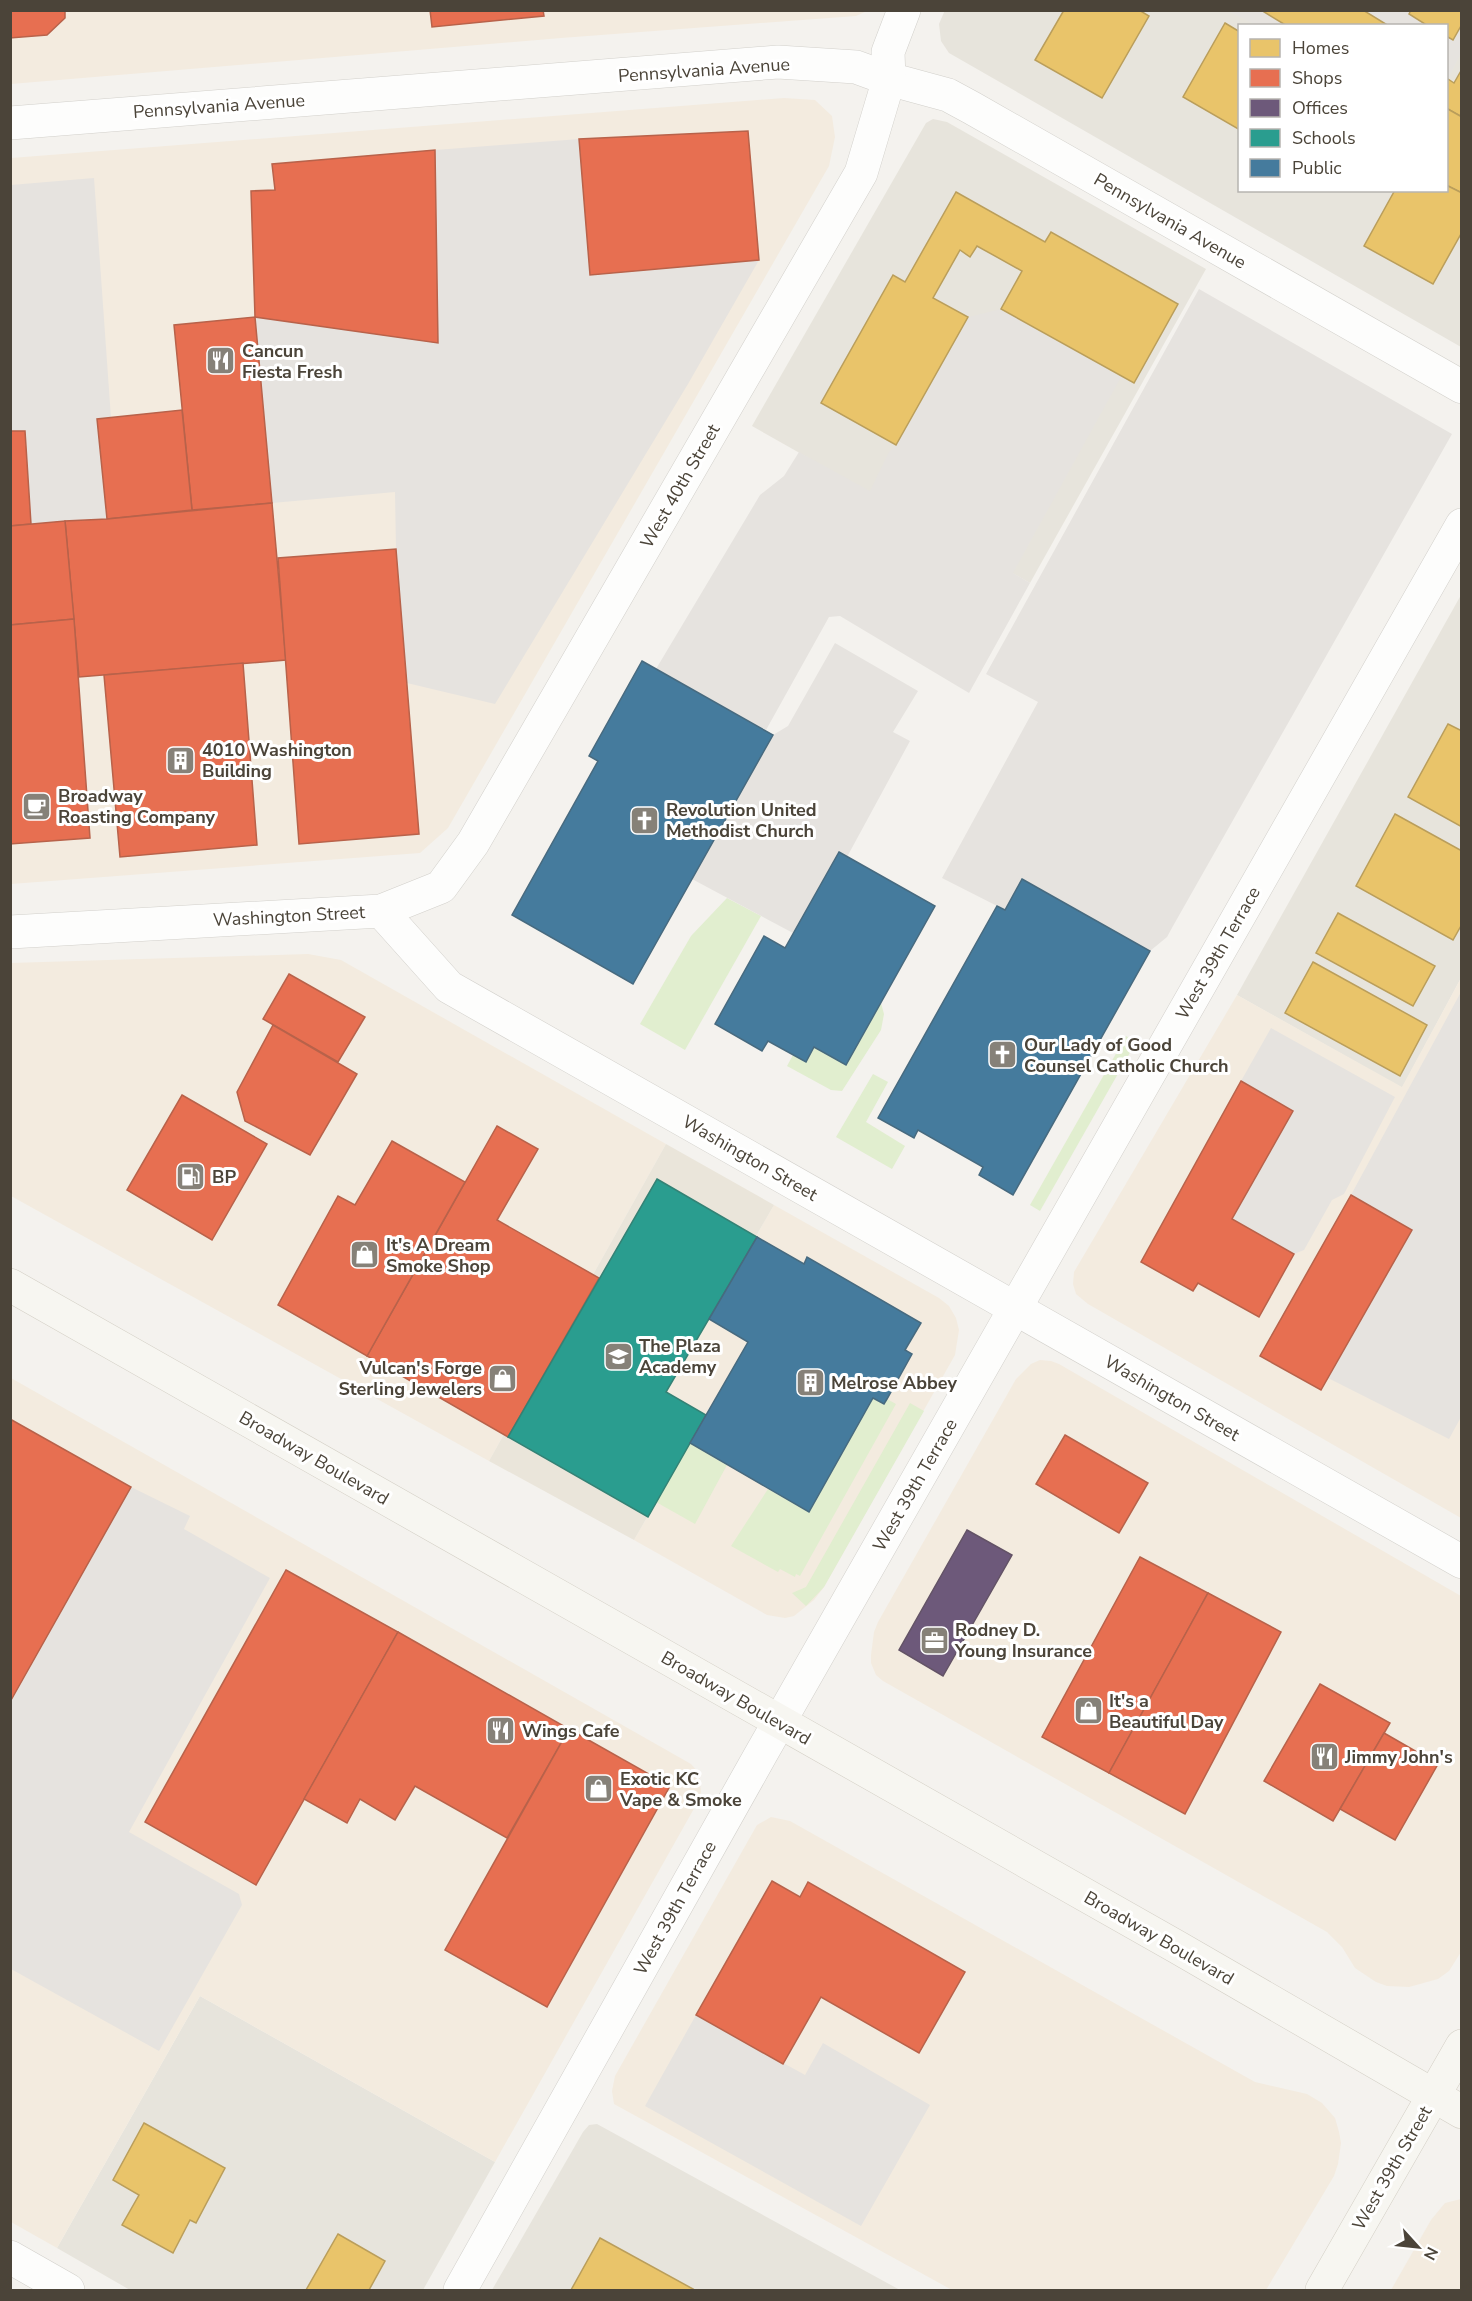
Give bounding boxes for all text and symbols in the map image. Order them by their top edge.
legend [1238,24,1448,192]
text: Homes [1292,36,1349,60]
street label: Pennsylvania Avenue [617,52,791,88]
text: Shops [1292,66,1342,90]
street label: Pennsylvania Avenue [132,88,306,124]
text: Offices [1292,96,1348,120]
text: Schools [1292,126,1356,150]
text: Public [1292,156,1342,180]
street label: Pennsylvania Avenue [1089,168,1251,274]
place label: Cancun Fiesta Fresh [242,339,343,384]
restaurant icon: Cancun Fiesta Fresh [205,345,237,377]
street label: West 40th Street [635,419,726,552]
place label: 4010 Washington Building [202,738,352,783]
building icon: 4010 Washington Building [165,744,197,776]
place label: Broadway Roasting Company [58,784,216,829]
cafe icon: Broadway Roasting Company [21,790,53,822]
place label: Revolution United Methodist Church [666,798,817,843]
church icon: Revolution United Methodist Church [629,804,661,836]
street label: West 39th Terrace [1170,882,1266,1024]
street label: Washington Street [212,900,366,932]
place label: Our Lady of Good Counsel Catholic Church [1024,1033,1228,1078]
church icon: Our Lady of Good Counsel Catholic Church [987,1039,1019,1071]
street label: Washington Street [678,1110,823,1207]
fuel station icon: BP [175,1161,207,1193]
place label: BP [212,1165,236,1189]
place label: It's A Dream Smoke Shop [386,1233,491,1278]
shop icon: It's A Dream Smoke Shop [349,1239,381,1271]
place label: The Plaza Academy [639,1334,721,1379]
school or university icon: The Plaza Academy [602,1340,634,1372]
street label: Washington Street [1100,1350,1245,1447]
place label: Vulcan's Forge Sterling Jewelers [338,1356,482,1401]
shop icon: Vulcan's Forge Sterling Jewelers [487,1362,519,1394]
building icon: Melrose Abbey [794,1367,826,1399]
place label: Melrose Abbey [831,1371,957,1395]
street label: Broadway Boulevard [235,1405,393,1511]
street label: West 39th Terrace [867,1414,963,1556]
place label: Rodney D. Young Insurance [954,1618,1092,1663]
office icon: Rodney D. Young Insurance [918,1624,950,1656]
street label: Broadway Boulevard [657,1645,815,1751]
place label: It's a Beautiful Day [1109,1689,1224,1734]
shop icon: It's a Beautiful Day [1072,1695,1104,1727]
restaurant icon: Wings Cafe [485,1715,517,1747]
place label: Wings Cafe [522,1719,620,1743]
restaurant icon: Jimmy John's [1308,1741,1340,1773]
place label: Jimmy John's [1344,1745,1453,1769]
place label: Exotic KC Vape & Smoke [619,1767,742,1812]
shop icon: Exotic KC Vape & Smoke [583,1773,615,1805]
street label: West 39th Terrace [628,1837,722,1979]
street label: Broadway Boulevard [1080,1885,1238,1991]
street label: West 39th Street [1347,2101,1438,2234]
north arrow [1388,2217,1448,2277]
text: N [1418,2243,1443,2264]

